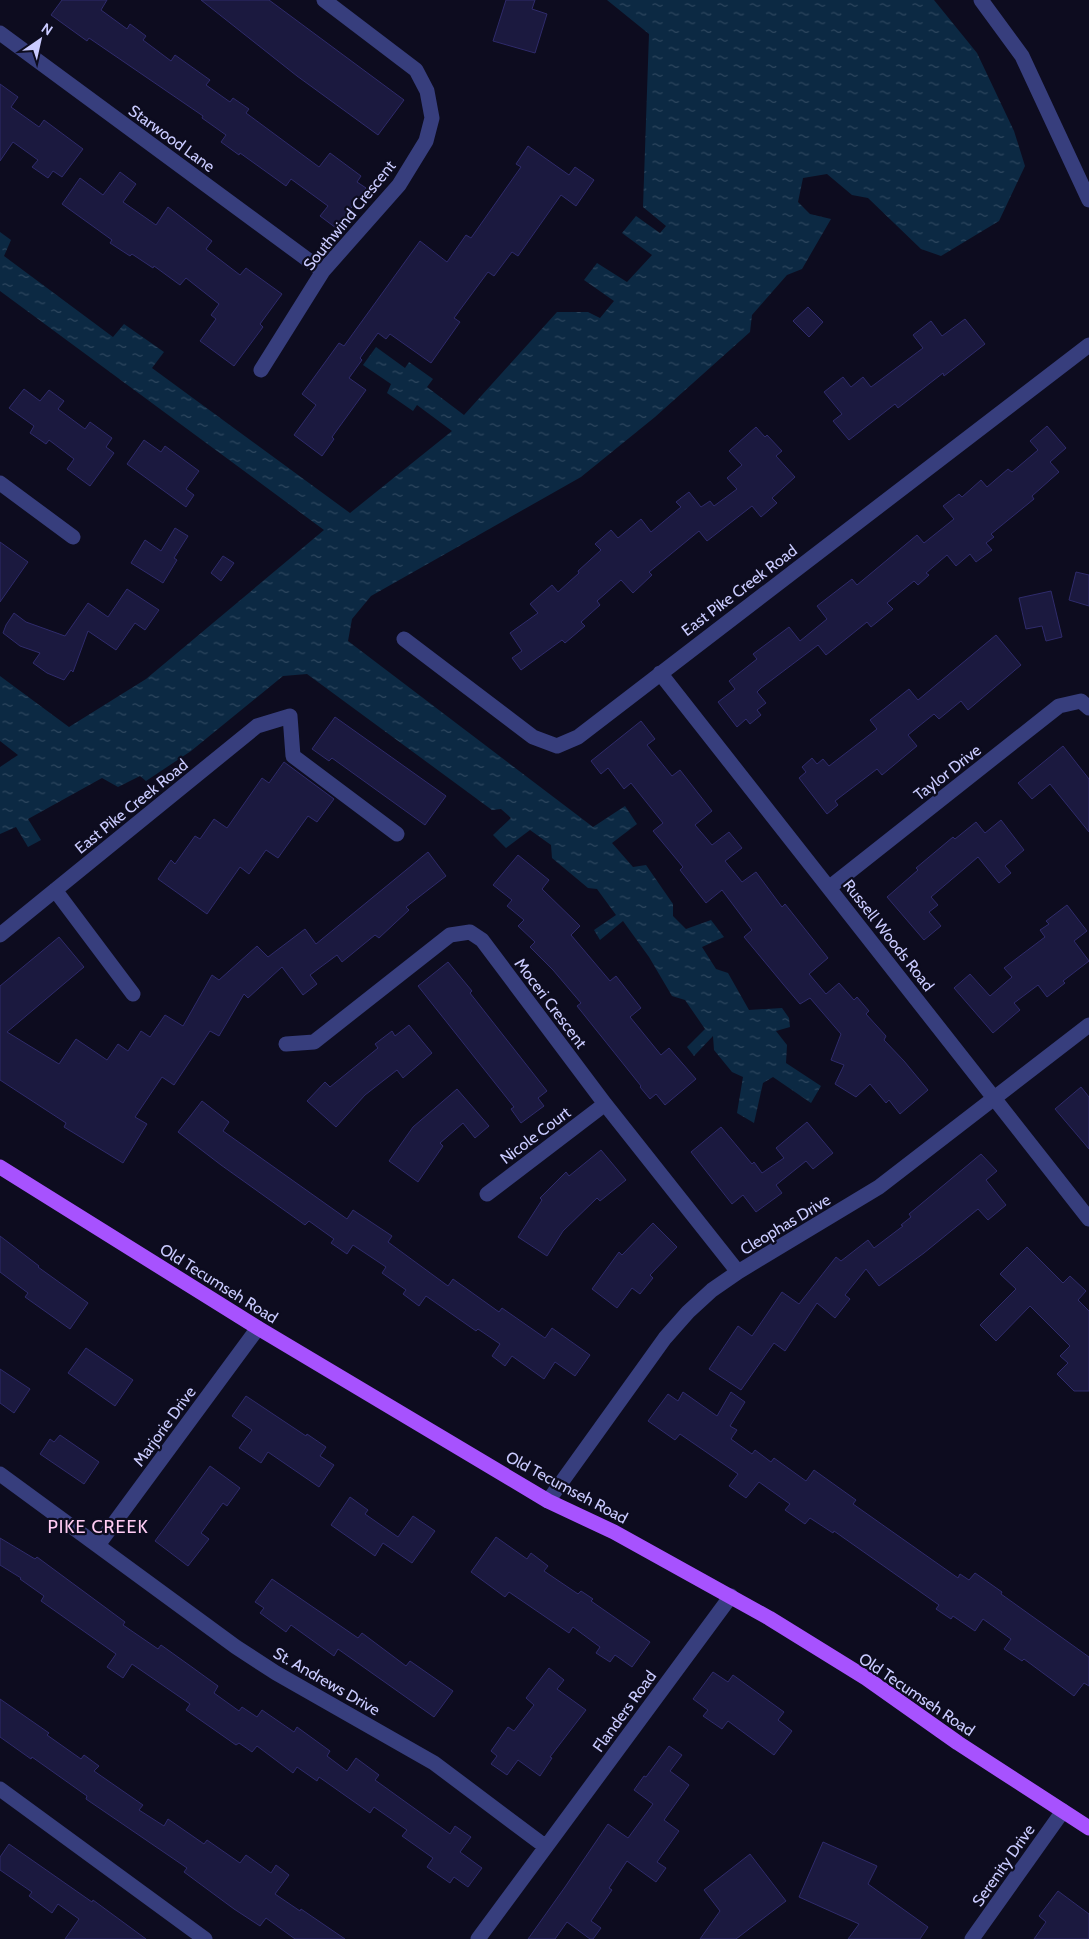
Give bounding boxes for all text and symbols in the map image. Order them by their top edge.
north arrow [15,15,65,65]
text: N [38,19,56,39]
street label: Starwood Lane [125,101,218,176]
street label: Southwind Crescent [299,156,400,274]
street label: East Pike Creek Road [678,541,801,640]
street label: Taylor Drive [910,740,985,805]
street label: East Pike Creek Road [71,755,192,858]
street label: Russell Woods Road [839,876,938,995]
street label: Moceri Crescent [511,954,591,1053]
street label: Nicole Court [496,1102,575,1168]
street label: Cleophas Drive [737,1190,834,1259]
street label: Old Tecumseh Road [156,1240,281,1327]
street label: Marjorie Drive [129,1383,200,1470]
street label: Old Tecumseh Road [503,1447,631,1528]
district label: PIKE CREEK [47,1516,149,1538]
street label: St. Andrews Drive [270,1643,383,1720]
street label: Old Tecumseh Road [855,1649,978,1740]
street label: Flanders Road [589,1667,660,1756]
street label: Serenity Drive [968,1821,1039,1910]

